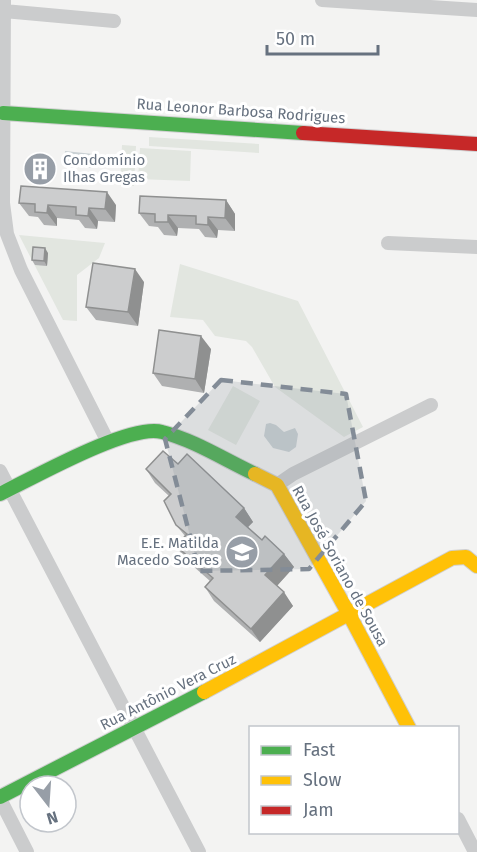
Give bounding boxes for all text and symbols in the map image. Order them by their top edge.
scale bar [267,18,378,56]
text: 50 m [276,28,315,50]
street label: Rua Leonor Barbosa Rodrigues [136,95,346,127]
building icon: Condomínio Ilhas Gregas [22,151,58,187]
place label: Condomínio Ilhas Gregas [63,151,145,186]
street label: Rua José Soriano de Sousa [288,483,392,649]
place label: E.E. Matilda Macedo Soares [117,534,219,569]
school or university icon: E.E. Matilda Macedo Soares [224,534,260,570]
street label: Rua Antônio Vera Cruz [97,650,239,734]
legend [249,726,459,834]
text: Fast [303,739,336,761]
text: Slow [303,769,342,791]
north arrow [18,774,78,834]
text: Jam [303,799,334,821]
text: N [44,807,60,829]

